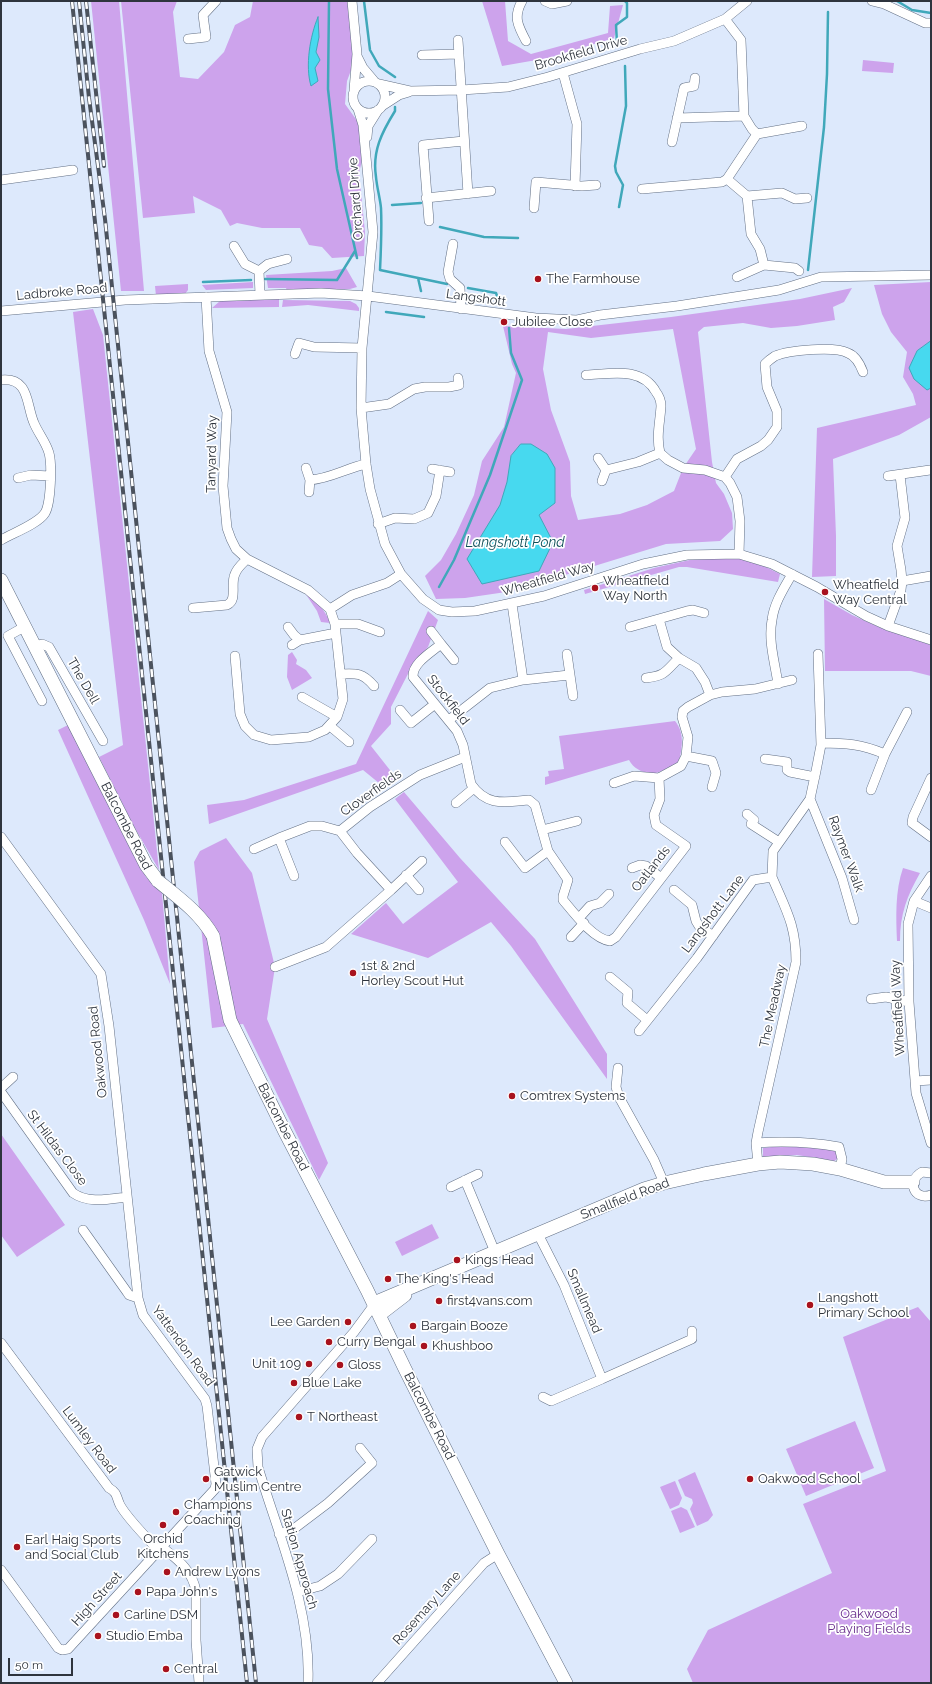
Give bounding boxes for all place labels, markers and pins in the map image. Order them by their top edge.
place label: The Farmhouse [546,271,640,287]
marker: The Farmhouse [533,274,543,284]
place label: Jubilee Close [512,314,593,330]
marker: Jubilee Close [499,317,509,327]
place label: Wheatfield Way North [603,573,669,604]
place label: Wheatfield Way Central [833,577,907,608]
marker: Wheatfield Way North [590,583,600,593]
marker: Wheatfield Way Central [820,587,830,597]
place label: 1st & 2nd Horley Scout Hut [361,958,464,989]
marker: 1st & 2nd Horley Scout Hut [348,968,358,978]
place label: Comtrex Systems [520,1088,625,1104]
marker: Comtrex Systems [507,1091,517,1101]
place label: Kings Head [465,1252,534,1268]
marker: Kings Head [452,1255,462,1265]
place label: The King's Head [396,1271,494,1287]
marker: The King's Head [383,1274,393,1284]
place label: Langshott Primary School [818,1290,909,1321]
place label: first4vans.com [447,1293,533,1309]
marker: first4vans.com [434,1296,444,1306]
marker: Langshott Primary School [805,1300,815,1310]
place label: Lee Garden [270,1314,340,1330]
marker: Lee Garden [343,1317,353,1327]
place label: Bargain Booze [421,1318,508,1334]
marker: Bargain Booze [408,1321,418,1331]
place label: Curry Bengal [337,1334,416,1350]
marker: Curry Bengal [324,1337,334,1347]
place label: Khushboo [432,1338,493,1354]
marker: Khushboo [419,1341,429,1351]
place label: Unit 109 [252,1356,301,1372]
place label: Gloss [348,1357,381,1373]
marker: Unit 109 [304,1359,314,1369]
marker: Gloss [335,1360,345,1370]
place label: Blue Lake [302,1375,362,1391]
marker: Blue Lake [289,1378,299,1388]
place label: T Northeast [307,1409,378,1425]
marker: T Northeast [294,1412,304,1422]
place label: Gatwick Muslim Centre [214,1464,301,1495]
place label: Oakwood School [758,1471,861,1487]
marker: Gatwick Muslim Centre [201,1474,211,1484]
marker: Oakwood School [745,1474,755,1484]
place label: Champions Coaching [184,1497,252,1528]
marker: Champions Coaching [171,1507,181,1517]
marker: Orchid Kitchens [158,1520,168,1530]
place label: Orchid Kitchens [137,1531,189,1562]
place label: Earl Haig Sports and Social Club [25,1532,121,1563]
marker: Earl Haig Sports and Social Club [12,1542,22,1552]
place label: Andrew Lyons [175,1564,260,1580]
marker: Andrew Lyons [162,1567,172,1577]
place label: Papa John's [146,1584,217,1600]
marker: Papa John's [133,1587,143,1597]
place label: Carline DSM [124,1607,198,1623]
marker: Carline DSM [111,1610,121,1620]
place label: Studio Emba [106,1628,183,1644]
marker: Studio Emba [93,1631,103,1641]
place label: Central [174,1661,218,1677]
marker: Central [161,1664,171,1674]

